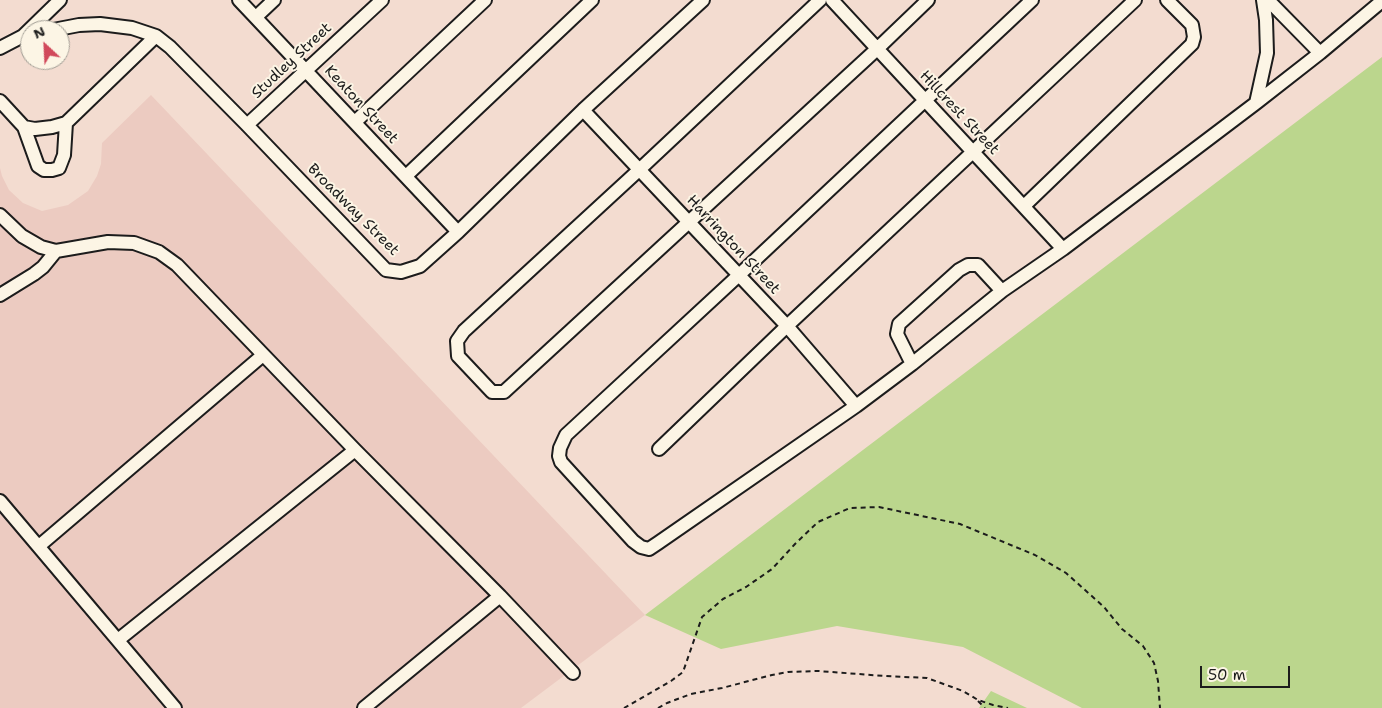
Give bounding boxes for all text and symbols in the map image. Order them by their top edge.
street label: Studley Street [248,19,336,103]
north arrow [20,20,70,70]
text: N [30,22,48,43]
street label: Keaton Street [320,62,402,148]
street label: Hillcrest Street [915,67,1003,159]
street label: Broadway Street [303,160,403,260]
street label: Harrington Street [682,192,784,298]
scale bar [1202,656,1292,688]
text: 50 m [1208,665,1246,685]

